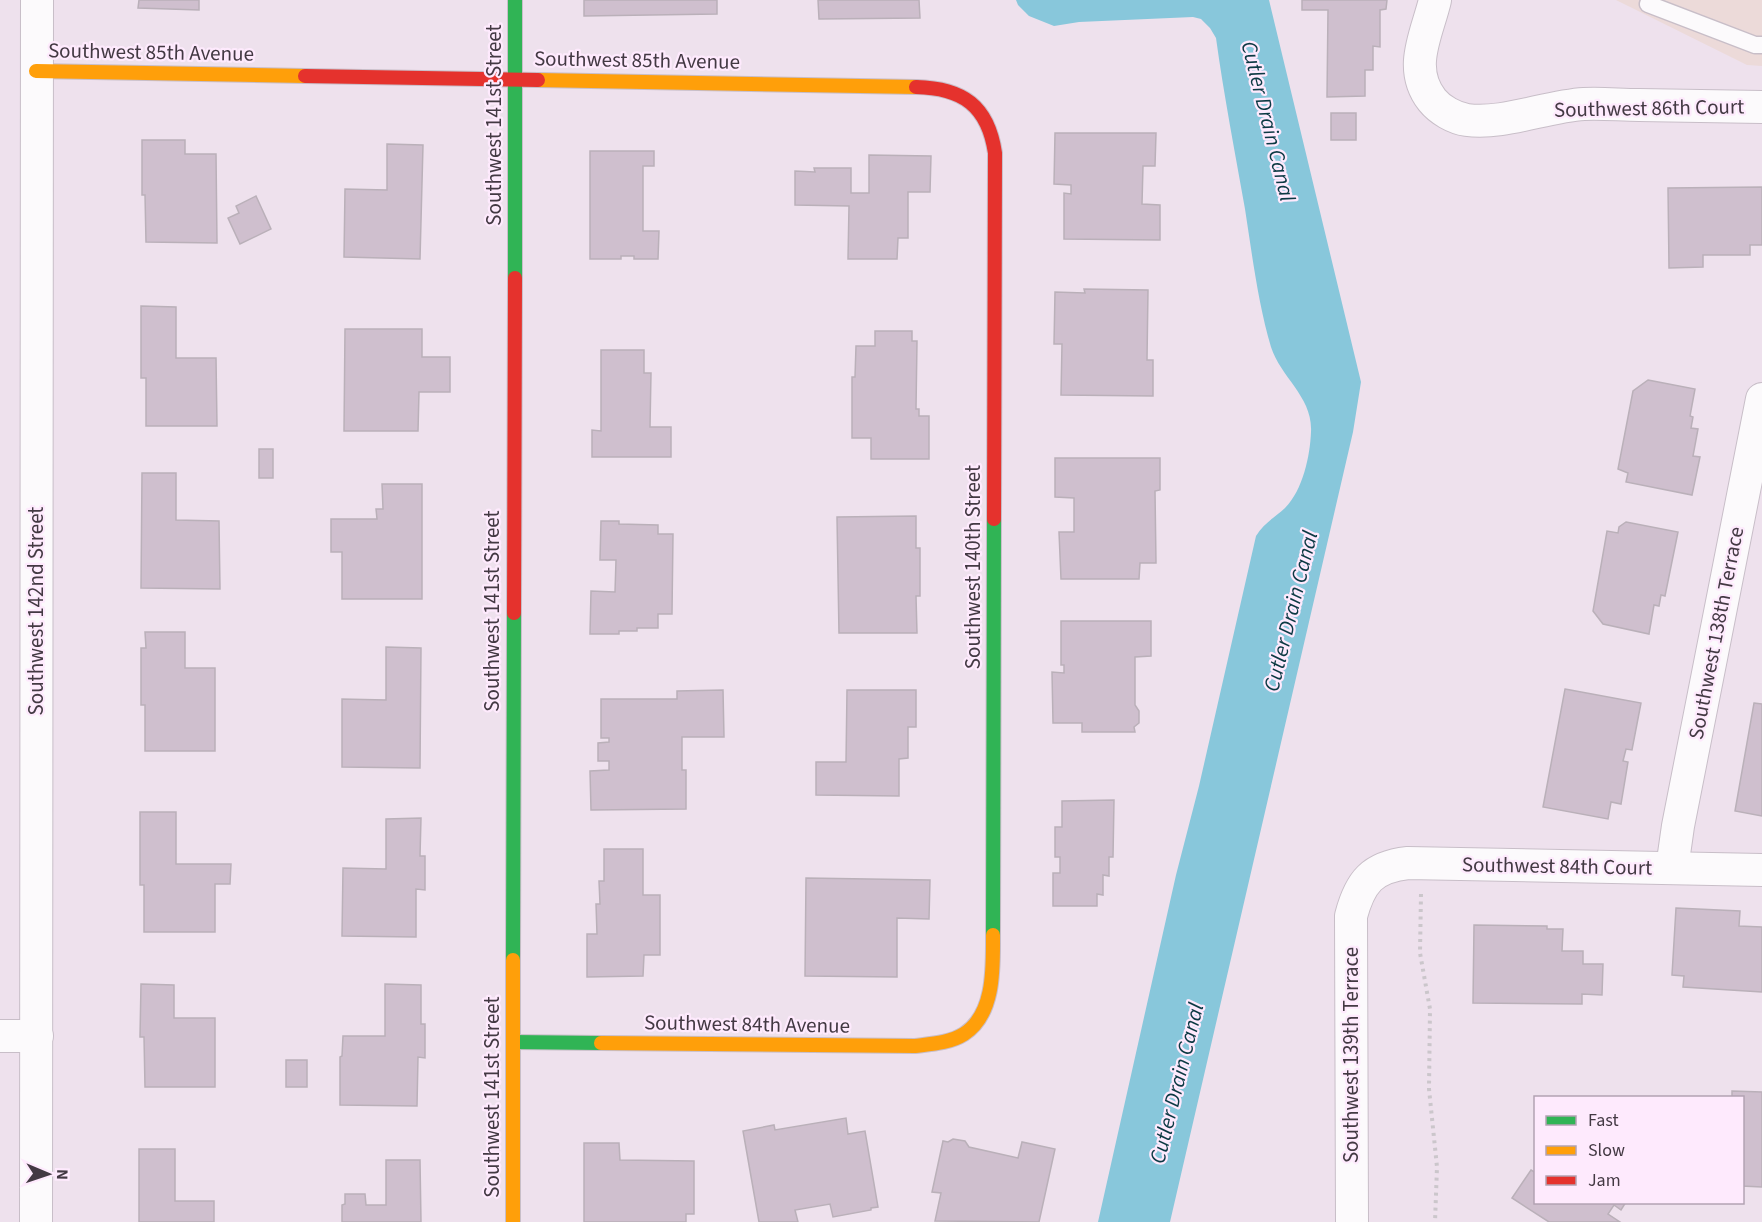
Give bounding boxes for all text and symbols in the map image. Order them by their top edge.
street label: Southwest 141st Street [479,24,509,226]
street label: Southwest 85th Avenue [48,35,254,69]
water label: Cutler Drain Canal [1233,38,1304,205]
street label: Southwest 85th Avenue [534,43,740,77]
street label: Southwest 86th Court [1554,91,1744,125]
street label: Southwest 140th Street [958,465,988,669]
street label: Southwest 142nd Street [21,507,51,715]
street label: Southwest 141st Street [477,510,507,712]
street label: Southwest 138th Terrace [1681,524,1751,742]
water label: Cutler Drain Canal [1256,527,1327,695]
street label: Southwest 84th Court [1462,849,1652,883]
street label: Southwest 139th Terrace [1336,947,1366,1163]
street label: Southwest 141st Street [477,996,507,1198]
water label: Cutler Drain Canal [1142,999,1213,1167]
street label: Southwest 84th Avenue [644,1007,850,1041]
legend [1534,1096,1744,1204]
text: Fast [1588,1108,1619,1133]
text: Slow [1588,1138,1625,1163]
north arrow [18,1144,78,1204]
text: Jam [1588,1168,1621,1193]
text: N [51,1169,73,1180]

